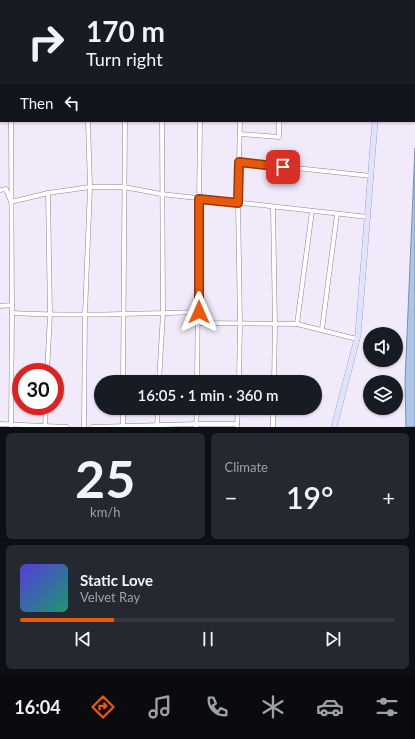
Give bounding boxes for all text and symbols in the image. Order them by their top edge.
text: 170 m [86,14,165,48]
icon: right [20,16,72,68]
text: Turn right [86,48,163,70]
icon: left [61,92,83,114]
text: Then [20,94,53,112]
pin [266,150,300,184]
icon: arrive [272,156,294,178]
position arrow [178,291,220,333]
map controls [363,327,403,415]
button: sound [363,327,403,367]
speed limit sign: 30 [12,363,64,415]
button: layers [363,375,403,415]
text: 16:05 · 1 min · 360 m [138,386,278,404]
text: 25 [75,447,135,509]
text: Climate [225,459,268,475]
text: 19° [286,479,333,515]
text: − [225,484,237,511]
text: + [382,484,395,511]
text: km/h [90,504,120,520]
text: Static Love [80,571,153,589]
text: Velvet Ray [80,589,140,605]
icon: previous [72,628,94,650]
icon: pause [197,628,219,650]
icon: next [322,628,344,650]
icon: directions [89,693,117,721]
icon: music [146,693,174,721]
icon: phone [203,693,231,721]
icon: climate [259,693,287,721]
icon: car [316,693,344,721]
icon: filters [373,693,401,721]
text: 16:04 [14,696,61,718]

